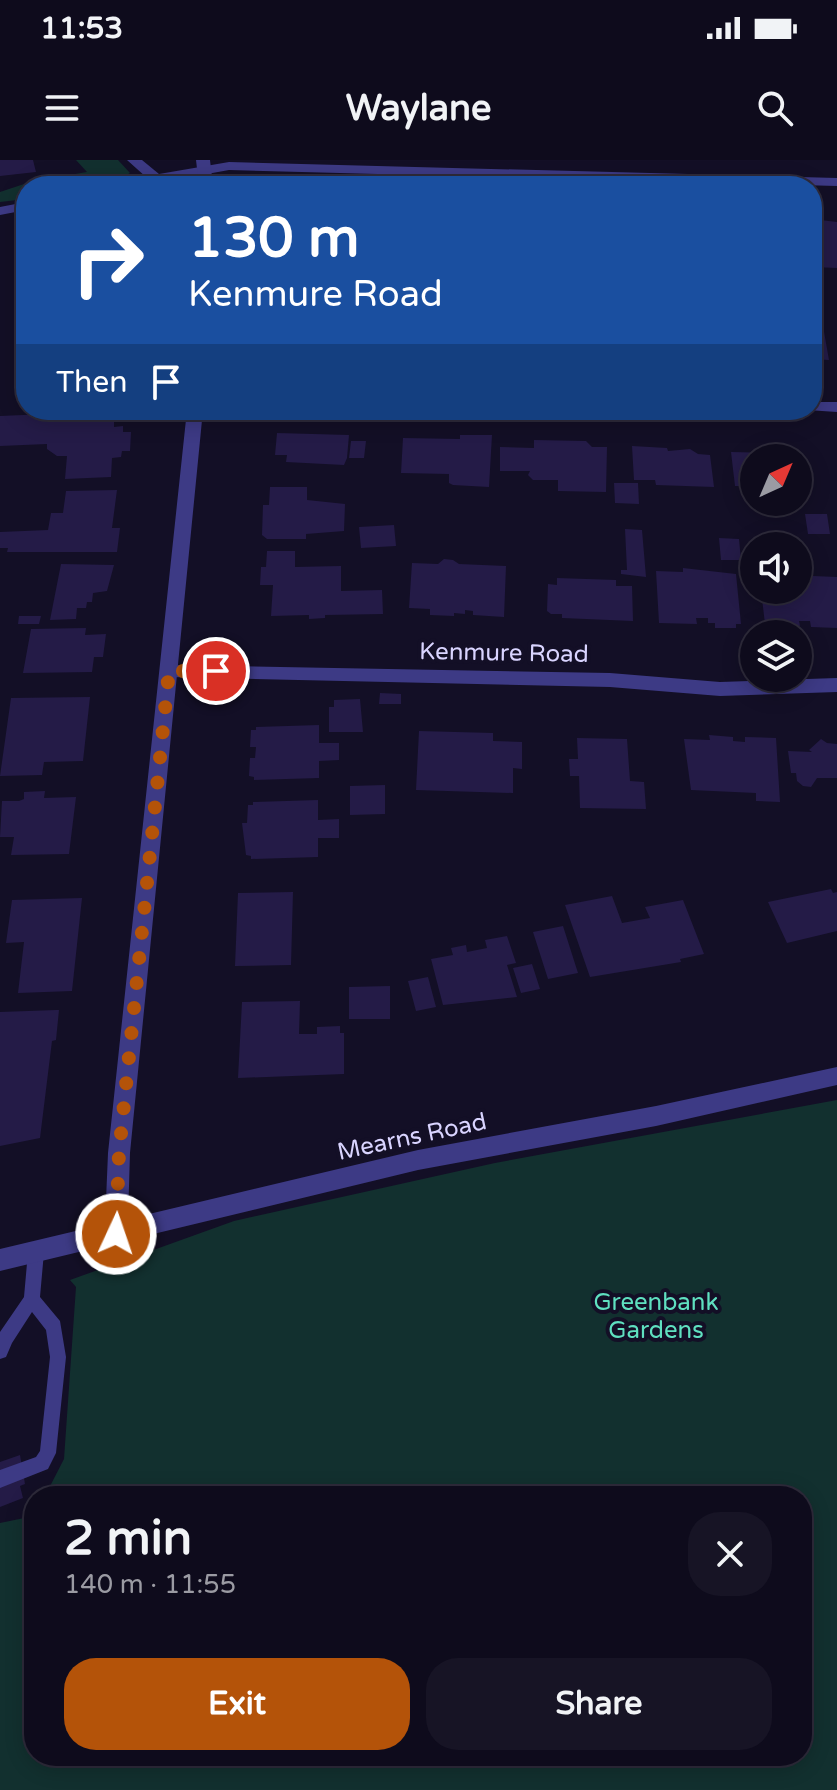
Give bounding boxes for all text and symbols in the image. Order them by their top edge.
text: 11:53 [40,10,123,47]
icon: menu [40,86,84,130]
icon: search [753,86,797,130]
text: Waylane [346,87,491,130]
text: 130 m [188,205,359,272]
icon: right [56,208,160,312]
text: Kenmure Road [188,273,443,316]
icon: arrive [144,360,188,404]
text: Then [56,364,128,401]
north arrow [740,444,812,516]
map controls [740,444,812,692]
button: sound [740,532,812,604]
button: layers [740,620,812,692]
pin [182,637,250,705]
street label: Kenmure Road [419,637,589,669]
icon: arrive [194,649,238,693]
street label: Mearns Road [335,1107,489,1167]
position arrow [74,1192,158,1276]
park label: Greenbank Gardens [593,1288,719,1345]
text: 2 min [64,1510,192,1568]
button: close [688,1512,772,1596]
text: 140 m · 11:55 [64,1569,236,1600]
button: Exit [64,1658,410,1750]
button: Share [426,1658,772,1750]

